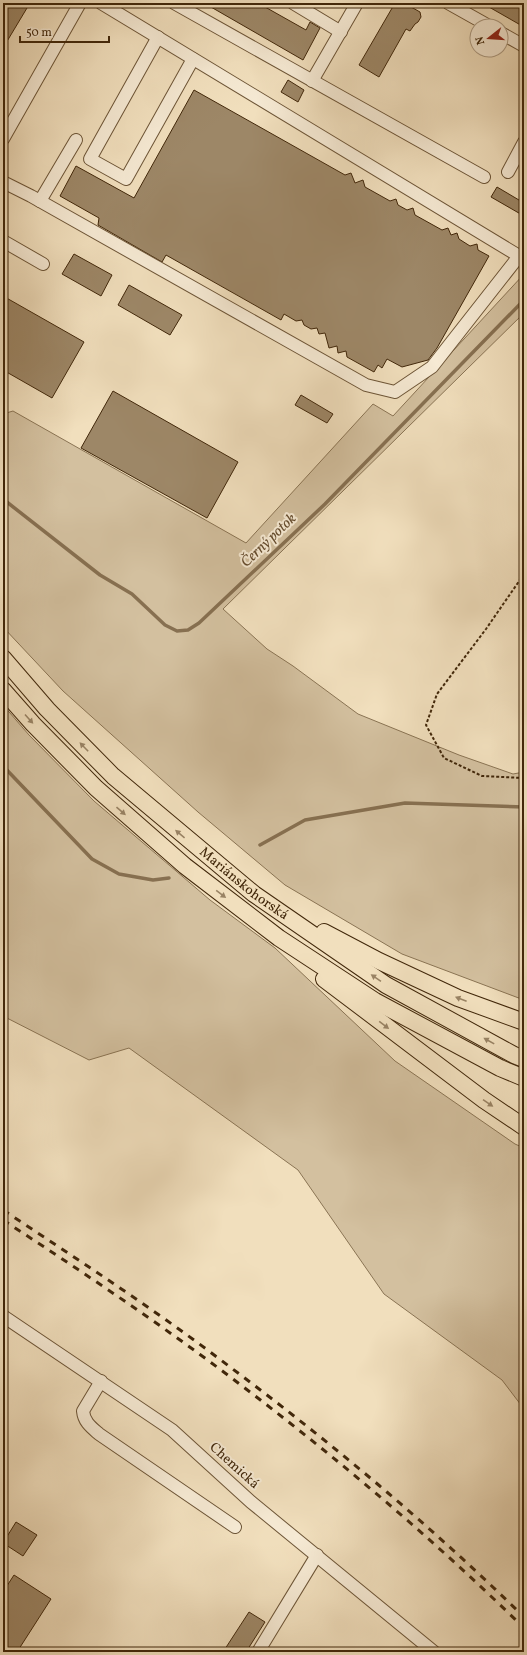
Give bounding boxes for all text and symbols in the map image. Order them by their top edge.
scale bar [20,18,109,44]
north arrow [469,18,509,58]
text: 50 m [26,25,52,41]
text: N [473,34,489,47]
water label: Černý potok [236,509,302,573]
one-way arrow [24,715,33,724]
one-way arrow [80,742,89,751]
one-way arrow [116,806,127,815]
one-way arrow [175,829,186,838]
street label: Mariánskohorská [195,843,292,925]
one-way arrow [216,889,227,898]
one-way arrow [370,974,381,982]
one-way arrow [455,996,467,1002]
one-way arrow [379,1021,389,1029]
one-way arrow [483,1038,495,1045]
one-way arrow [483,1099,493,1107]
street label: Chemická [205,1438,263,1494]

